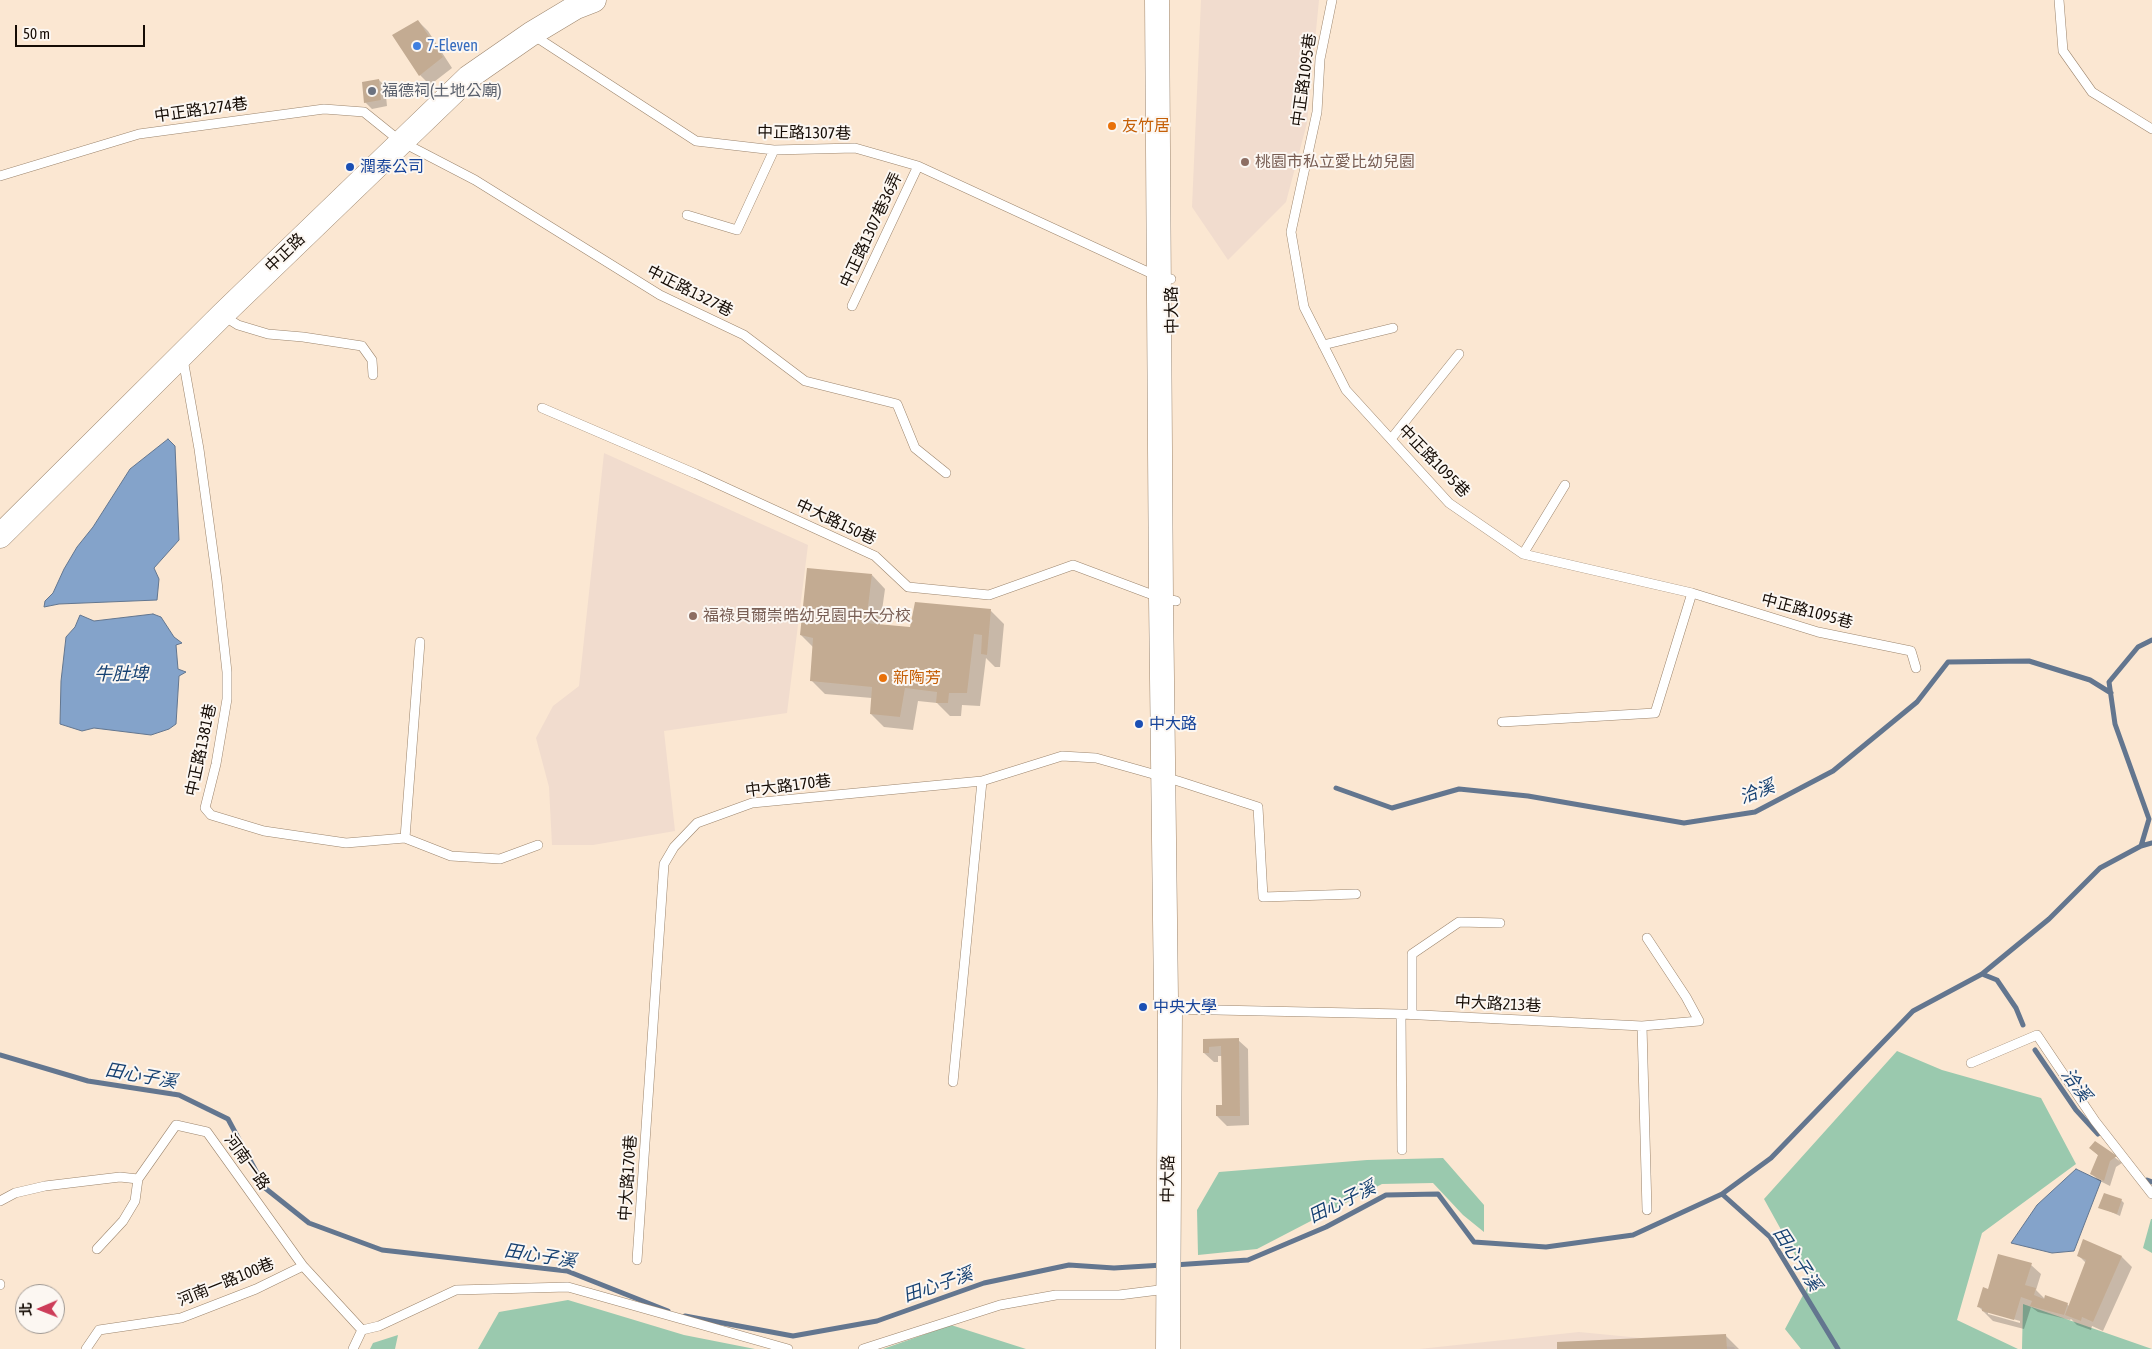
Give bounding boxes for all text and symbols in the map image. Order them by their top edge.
scale bar [18,15,148,47]
text: 50 m [23,25,50,42]
street label: 中正路1095巷 [1288,32,1320,128]
place label: 7-Eleven [427,36,478,56]
marker: 7-Eleven [411,40,423,52]
place label: 福德祠(土地公廟) [382,81,502,101]
marker: 福德祠(土地公廟) [366,85,378,97]
street label: 中正路1274巷 [153,94,249,126]
place label: 友竹居 [1122,116,1170,136]
marker: 友竹居 [1106,120,1118,132]
street label: 中正路1307巷 [757,123,851,143]
place label: 桃園市私立愛比幼兒園 [1255,152,1415,172]
marker: 桃園市私立愛比幼兒園 [1239,156,1251,168]
place label: 潤泰公司 [360,157,424,177]
marker: 潤泰公司 [344,161,356,173]
street label: 中正路1307巷36弄 [836,169,906,291]
street label: 中正路 [261,229,309,277]
street label: 中正路1327巷 [644,261,736,321]
street label: 中大路 [1162,286,1182,334]
street label: 中正路1095巷 [1394,420,1474,502]
street label: 中大路150巷 [793,495,879,549]
street label: 中正路1095巷 [1759,590,1855,632]
place label: 福祿貝爾崇皓幼兒園中大分校 [703,606,911,626]
marker: 福祿貝爾崇皓幼兒園中大分校 [687,610,699,622]
water label: 牛肚埤 [94,663,148,685]
place label: 新陶芳 [893,668,941,688]
marker: 新陶芳 [877,672,889,684]
street label: 中正路1381巷 [182,702,220,798]
place label: 中大路 [1149,714,1197,734]
marker: 中大路 [1133,718,1145,730]
street label: 中大路170巷 [744,771,832,801]
water label: 洽溪 [1736,775,1778,809]
street label: 中大路213巷 [1454,992,1542,1016]
place label: 中央大學 [1153,997,1217,1017]
marker: 中央大學 [1137,1001,1149,1013]
water label: 田心子溪 [104,1059,178,1093]
water label: 洽溪 [2057,1064,2095,1106]
street label: 河南一路 [220,1130,274,1194]
street label: 中大路170巷 [615,1134,641,1222]
street label: 中大路 [1158,1155,1178,1203]
water label: 田心子溪 [1305,1177,1379,1227]
water label: 田心子溪 [1768,1223,1826,1295]
water label: 田心子溪 [503,1240,577,1272]
street label: 河南一路100巷 [175,1254,277,1310]
water label: 田心子溪 [900,1263,976,1307]
north arrow [15,1284,65,1334]
text: 北 [18,1302,34,1316]

